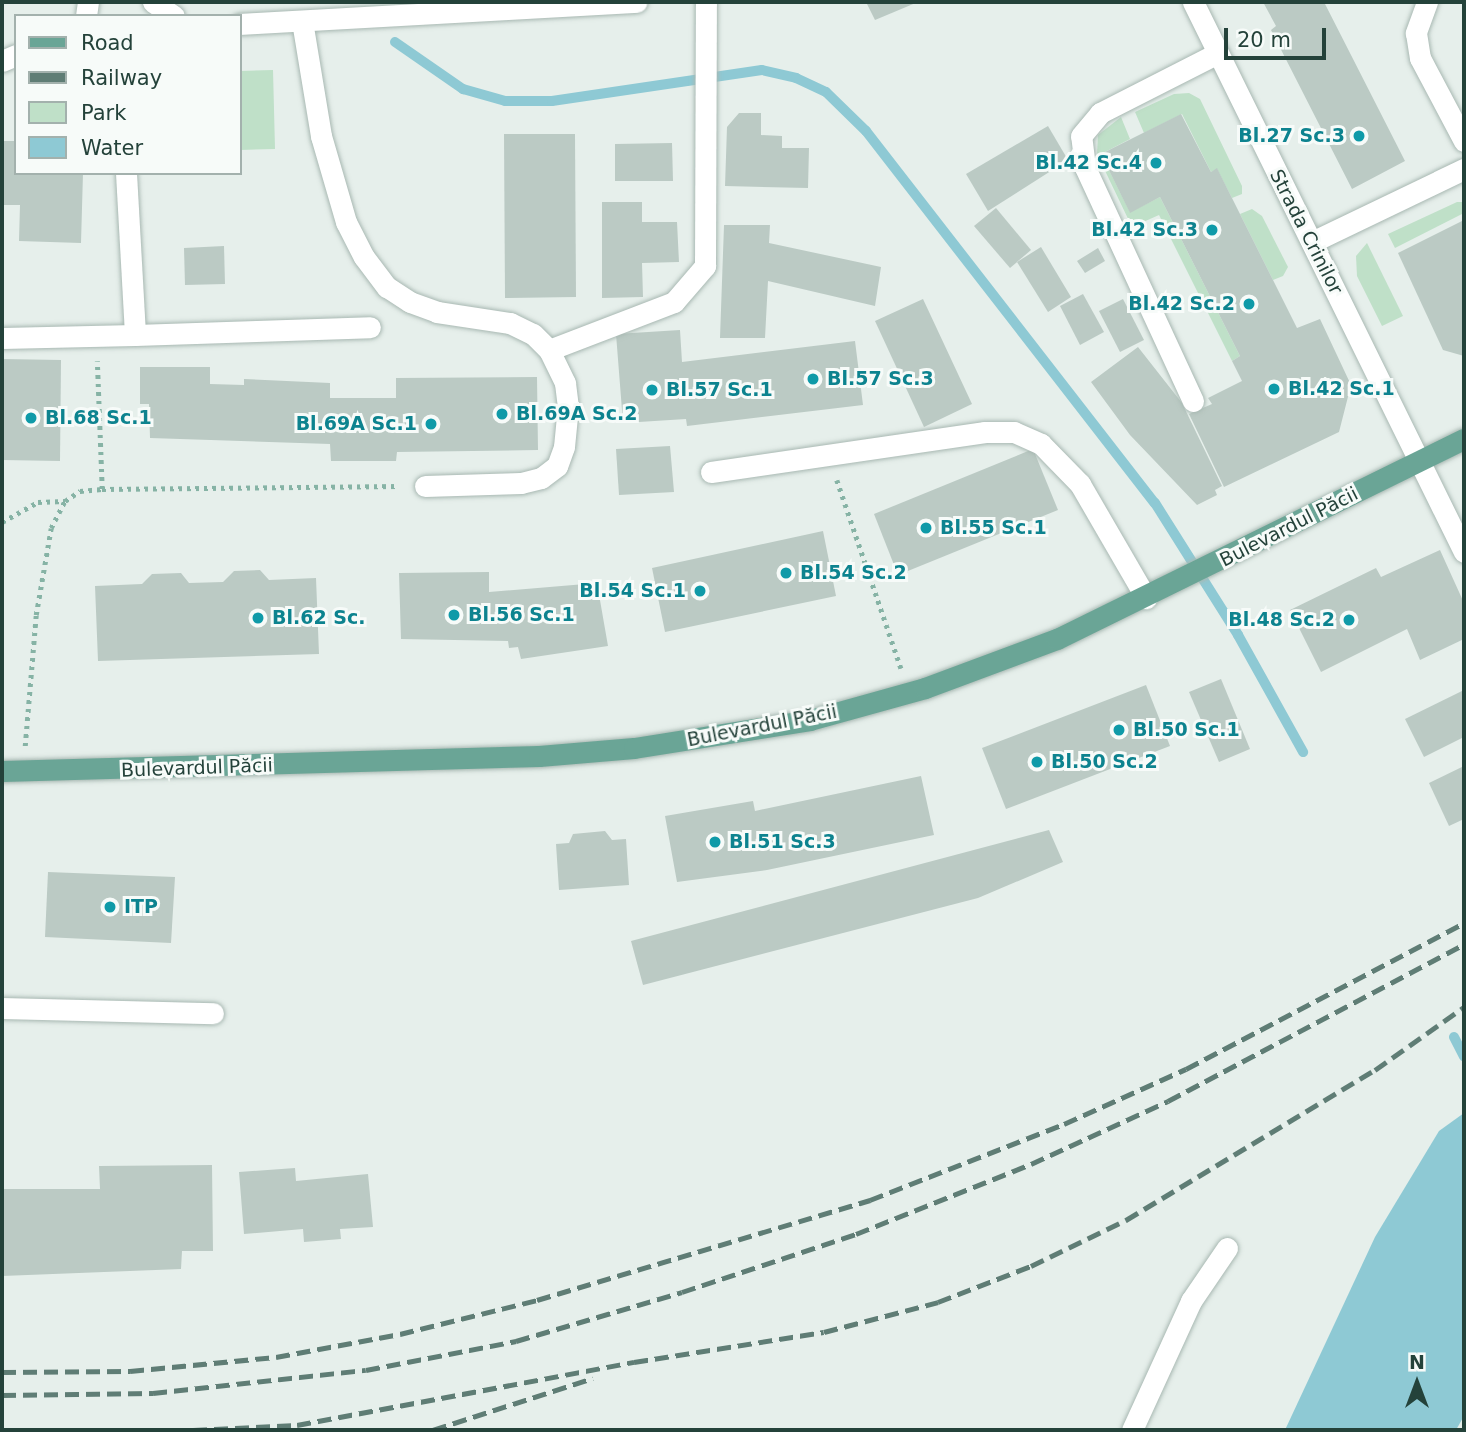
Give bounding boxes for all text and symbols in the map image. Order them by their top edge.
legend [14,14,242,175]
scale bar [1228,14,1330,58]
text: 20 m [1237,28,1291,52]
text: Road [81,31,134,55]
text: Railway [81,66,162,90]
text: Park [81,101,126,125]
place label: Bl.27 Sc.3 [1238,125,1345,147]
marker: Bl.27 Sc.3 [1351,128,1367,144]
text: Water [81,136,143,160]
place label: Bl.42 Sc.4 [1035,152,1142,174]
marker: Bl.42 Sc.4 [1148,155,1164,171]
street label: Strada Crinilor [1265,166,1347,298]
place label: Bl.42 Sc.3 [1091,219,1198,241]
marker: Bl.42 Sc.3 [1204,222,1220,238]
place label: Bl.42 Sc.2 [1128,293,1235,315]
marker: Bl.42 Sc.2 [1241,296,1257,312]
place label: Bl.57 Sc.3 [827,368,934,390]
marker: Bl.57 Sc.3 [805,371,821,387]
place label: Bl.42 Sc.1 [1288,378,1395,400]
place label: Bl.57 Sc.1 [666,379,773,401]
marker: Bl.42 Sc.1 [1266,381,1282,397]
marker: Bl.57 Sc.1 [644,382,660,398]
place label: Bl.69A Sc.2 [516,403,637,425]
marker: Bl.69A Sc.2 [494,406,510,422]
place label: Bl.68 Sc.1 [45,407,152,429]
marker: Bl.68 Sc.1 [23,410,39,426]
place label: Bl.69A Sc.1 [296,413,417,435]
marker: Bl.69A Sc.1 [423,416,439,432]
street label: Bulevardul Păcii [1216,482,1362,572]
place label: Bl.55 Sc.1 [940,517,1047,539]
marker: Bl.55 Sc.1 [918,520,934,536]
place label: Bl.54 Sc.2 [800,562,907,584]
marker: Bl.54 Sc.2 [778,565,794,581]
place label: Bl.54 Sc.1 [579,580,686,602]
marker: Bl.54 Sc.1 [692,583,708,599]
place label: Bl.56 Sc.1 [468,604,575,626]
place label: Bl.62 Sc. [272,607,365,629]
marker: Bl.56 Sc.1 [446,607,462,623]
place label: Bl.48 Sc.2 [1228,609,1335,631]
marker: Bl.62 Sc. [250,610,266,626]
marker: Bl.48 Sc.2 [1341,612,1357,628]
street label: Bulevardul Păcii [685,700,839,752]
place label: Bl.50 Sc.1 [1133,719,1240,741]
marker: Bl.50 Sc.1 [1111,722,1127,738]
place label: Bl.50 Sc.2 [1051,751,1158,773]
street label: Bulevardul Păcii [121,754,273,782]
marker: Bl.50 Sc.2 [1029,754,1045,770]
place label: Bl.51 Sc.3 [729,831,836,853]
marker: Bl.51 Sc.3 [707,834,723,850]
place label: ITP [124,896,158,918]
marker: ITP [102,899,118,915]
north arrow [1382,1348,1452,1418]
text: N [1409,1351,1425,1373]

